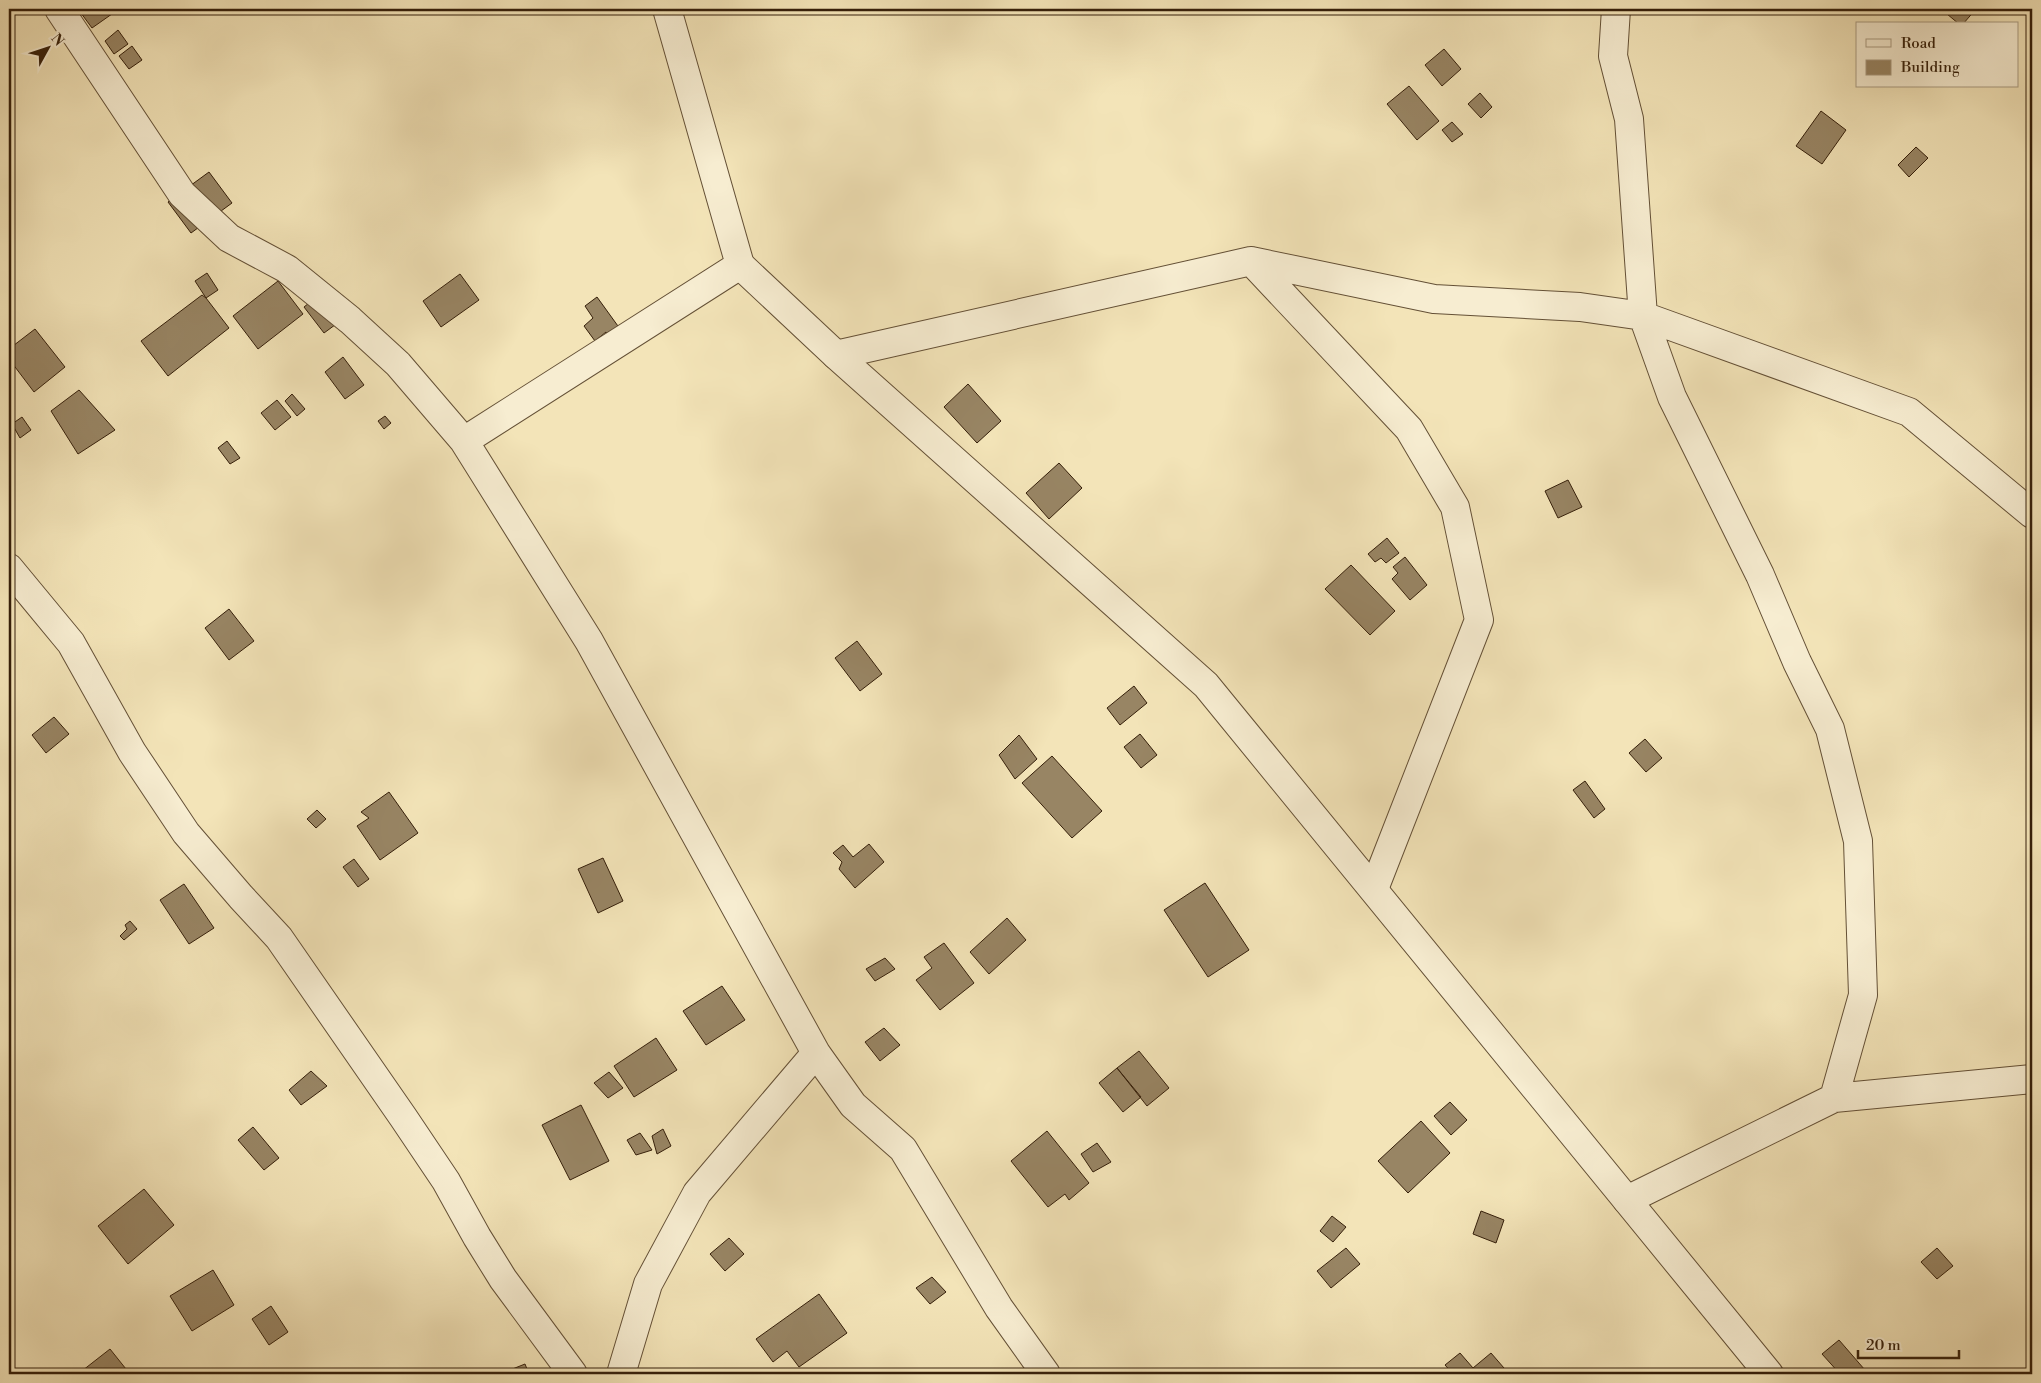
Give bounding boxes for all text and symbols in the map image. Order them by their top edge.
north arrow [22,22,72,72]
legend [1856,22,2018,88]
text: N [47,30,68,50]
text: Road [1901,34,1936,53]
text: Building [1900,58,1960,77]
scale bar [1858,1328,1960,1360]
text: 20 m [1866,1336,1901,1355]

